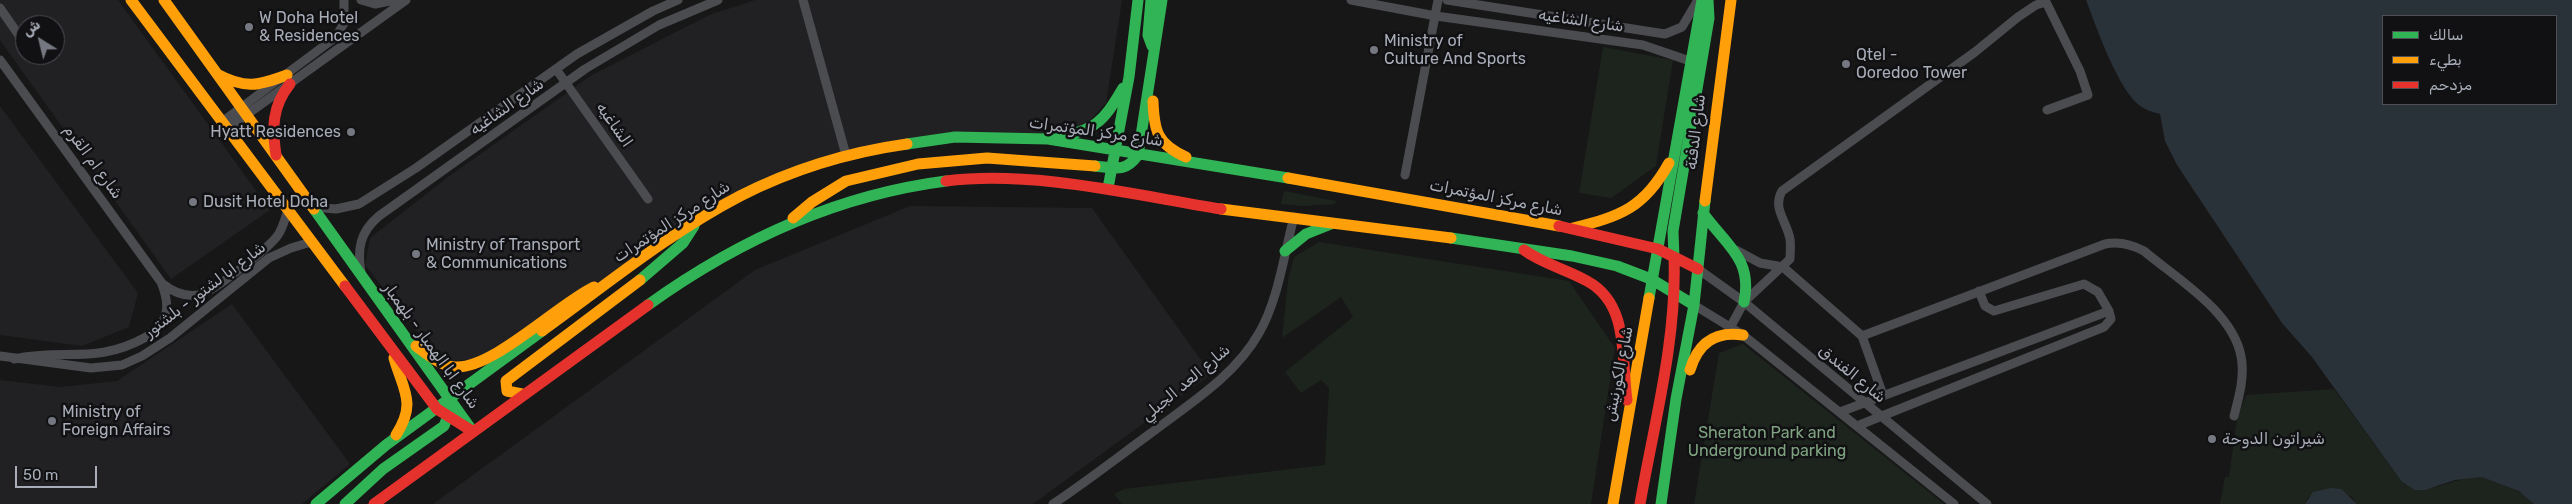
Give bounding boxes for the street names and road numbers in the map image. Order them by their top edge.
street label: شارع الشاغيه [1537,6,1625,36]
street label: شارع الشاغيه [466,74,548,140]
street label: شارع الدفنة [1682,93,1710,171]
street label: الشاغيه [592,99,636,151]
street label: شارع مركز المؤتمرات [1028,113,1164,151]
street label: شارع ام القرم [60,121,126,203]
street label: شارع مركز المؤتمرات [1428,176,1564,220]
street label: شارع مركز المؤتمرات [610,177,734,267]
street label: شارع ابا لشتور - بلشتور [140,238,270,342]
street label: شارع ابا الهمبار - بلهمبار [379,279,483,413]
street label: شارع الكورنيش [1600,325,1638,423]
street label: شارع العد الجبلي [1138,340,1234,426]
street label: شارع الفندق [1814,341,1890,407]

